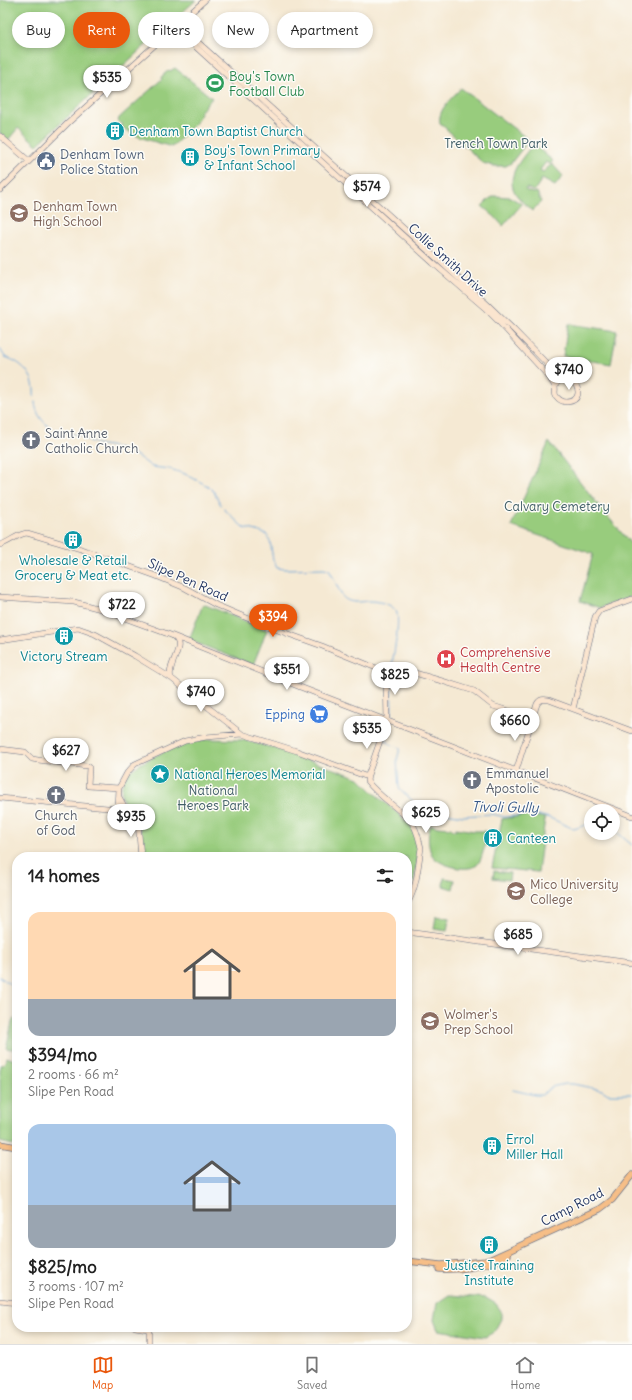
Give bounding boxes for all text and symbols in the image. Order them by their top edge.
chip: Buy [12,12,65,48]
chip: Rent [73,12,130,48]
chip: Filters [138,12,204,48]
chip: New [212,12,269,48]
chip: Apartment [277,12,373,48]
pin: $535 [83,65,131,99]
place label: Boy's Town Football Club [229,68,304,100]
text: $535 [92,69,122,86]
sports icon: Boy's Town Football Club [204,72,226,94]
building icon: Denham Town Baptist Church [104,120,126,142]
place label: Denham Town Baptist Church [129,123,304,140]
park label: Trench Town Park [444,135,548,152]
place label: Boy's Town Primary & Infant School [204,142,320,174]
place label: Denham Town Police Station [60,146,145,178]
building icon: Boy's Town Primary & Infant School [179,146,201,168]
public building icon: Denham Town Police Station [35,150,57,172]
pin: $574 [343,174,391,208]
text: $574 [353,178,381,195]
place label: Denham Town High School [33,198,118,230]
school or university icon: Denham Town High School [8,202,30,224]
street label: Collie Smith Drive [404,220,492,300]
pin: $740 [545,357,593,391]
text: $740 [554,361,584,378]
place label: Saint Anne Catholic Church [45,425,139,457]
church icon: Saint Anne Catholic Church [20,429,42,451]
park label: Calvary Cemetery [504,498,610,515]
building icon: Wholesale & Retail Grocery & Meat etc. [62,529,84,551]
place label: Wholesale & Retail Grocery & Meat etc. [14,552,132,584]
street label: Slipe Pen Road [145,555,231,605]
pin: $722 [98,592,146,626]
text: $722 [108,596,136,613]
pin: $394 [249,604,297,638]
text: $394 [258,608,288,625]
building icon: Victory Stream [53,625,75,647]
place label: Comprehensive Health Centre [460,644,551,676]
place label: Victory Stream [20,648,108,665]
hospital icon: Comprehensive Health Centre [435,648,457,670]
pin: $551 [263,657,311,691]
text: $551 [273,661,301,678]
pin: $825 [371,662,419,696]
text: $825 [380,666,410,683]
pin: $740 [177,679,225,713]
text: $740 [186,683,216,700]
supermarket icon: Epping [308,703,330,725]
place label: Epping [265,706,305,723]
pin: $660 [491,708,539,742]
text: $660 [500,712,530,729]
pin: $535 [343,716,391,750]
text: $535 [352,720,382,737]
pin: $627 [42,738,90,772]
text: $627 [52,742,80,759]
place icon: National Heroes Memorial [149,763,171,785]
place label: Emmanuel Apostolic [486,765,549,797]
place label: National Heroes Memorial [174,766,325,783]
church icon: Emmanuel Apostolic [461,769,483,791]
park label: National Heroes Park [177,782,249,814]
church icon: Church of God [45,784,67,806]
water label: Tivoli Gully [471,797,540,817]
pin: $625 [402,800,450,834]
pin: $935 [107,804,155,838]
text: $625 [411,804,441,821]
map controls [584,804,620,840]
button: locate [584,804,620,840]
place label: Church of God [35,807,78,839]
text: $935 [116,808,146,825]
building icon: Canteen [482,827,504,849]
place label: Canteen [507,830,557,847]
text: 14 homes [28,865,100,887]
icon: filters [374,865,396,887]
place label: Mico University College [530,876,619,908]
school or university icon: Mico University College [505,880,527,902]
pin: $685 [494,922,542,956]
text: $685 [503,926,533,943]
icon: home [176,938,248,1010]
place label: Wolmer's Prep School [444,1006,513,1038]
school or university icon: Wolmer's Prep School [419,1010,441,1032]
text: $394/mo [28,1044,97,1066]
text: 2 rooms · 66 m² [28,1066,119,1083]
text: Slipe Pen Road [28,1083,114,1100]
place label: Errol Miller Hall [506,1131,563,1163]
building icon: Errol Miller Hall [481,1135,503,1157]
icon: home [176,1150,248,1222]
street label: Camp Road [538,1184,607,1230]
building icon: Justice Training Institute [478,1234,500,1256]
text: $825/mo [28,1256,97,1278]
place label: Justice Training Institute [444,1257,534,1289]
text: 3 rooms · 107 m² [28,1278,124,1295]
text: Slipe Pen Road [28,1295,114,1312]
tab: Map [92,1354,114,1392]
tab: Saved [297,1354,327,1392]
tab: Home [511,1354,540,1392]

